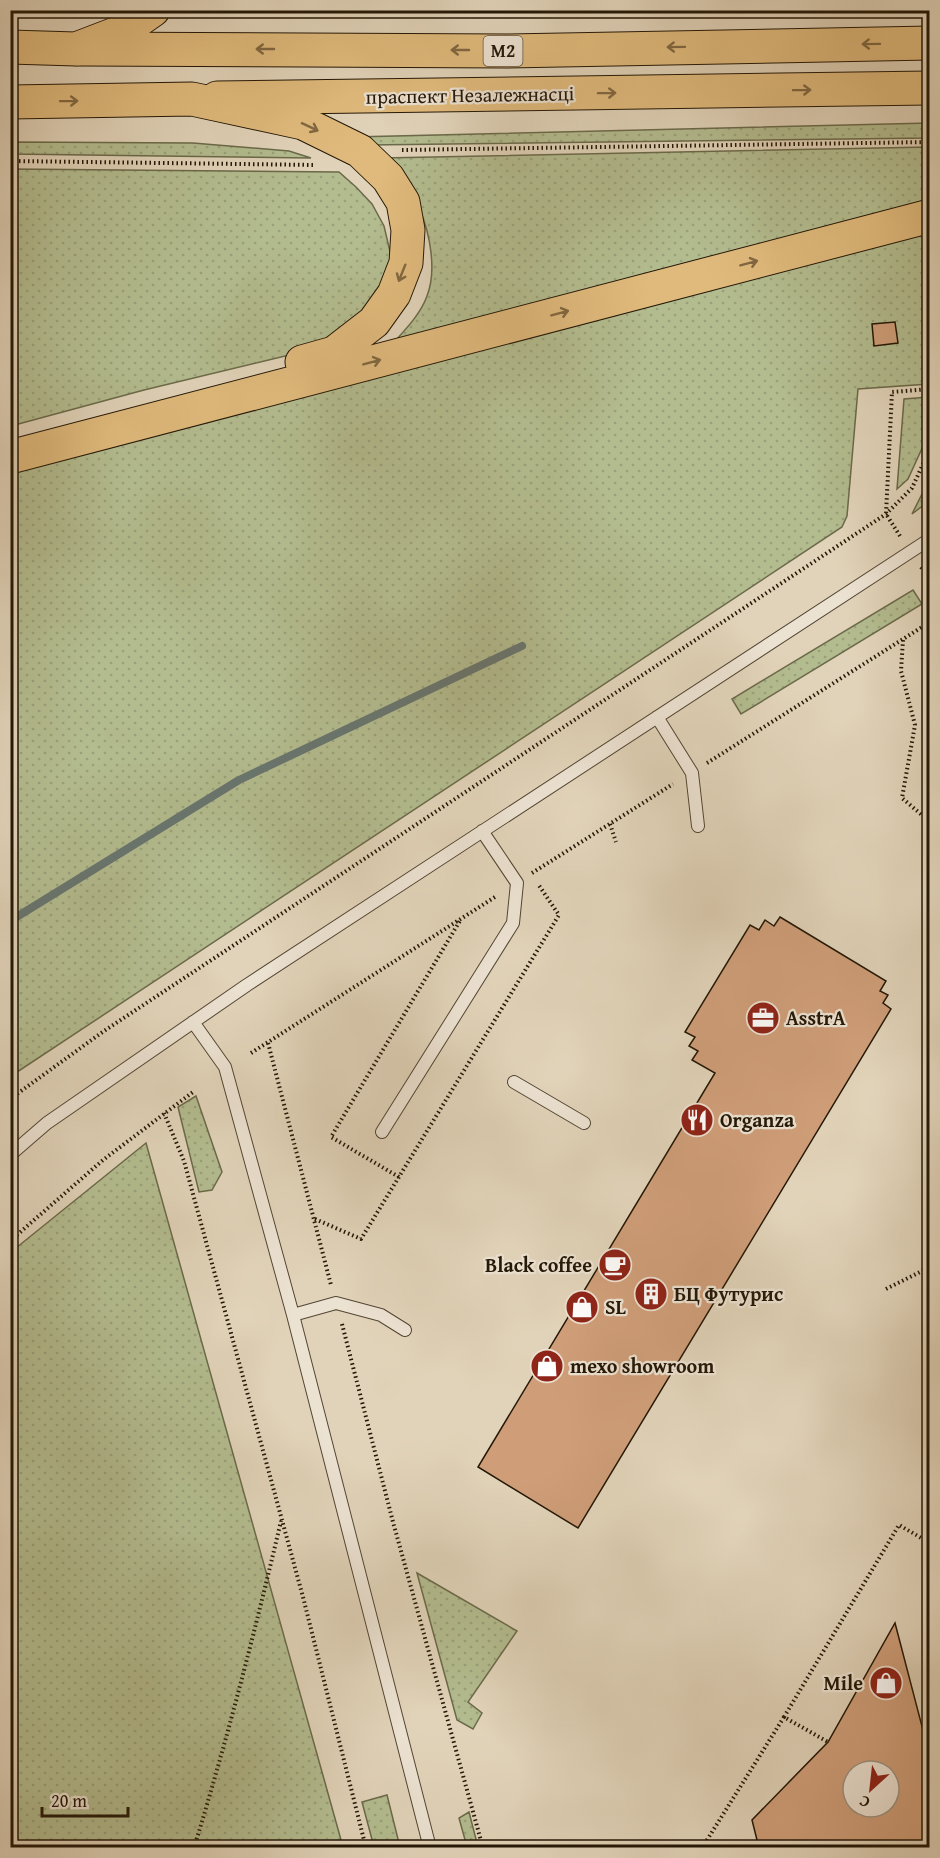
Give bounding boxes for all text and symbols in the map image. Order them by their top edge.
road number: М2 [484,36,522,66]
one-way arrow [862,38,882,50]
one-way arrow [667,42,687,53]
one-way arrow [256,44,276,55]
one-way arrow [451,44,471,56]
street label: праспект Незалежнасці [365,78,575,111]
one-way arrow [792,84,812,96]
one-way arrow [597,87,617,99]
one-way arrow [58,95,78,107]
one-way arrow [300,121,318,133]
one-way arrow [739,257,758,269]
one-way arrow [396,263,407,282]
one-way arrow [551,306,570,318]
one-way arrow [362,356,381,368]
office icon: AsstrA [745,1000,781,1036]
place label: AsstrA [786,1003,846,1032]
restaurant icon: Organza [679,1102,715,1138]
place label: Organza [720,1105,795,1134]
cafe icon: Black coffee [597,1247,633,1283]
place label: Black coffee [485,1250,592,1279]
building icon: БЦ Футурис [633,1276,669,1312]
place label: БЦ Футурис [674,1279,783,1308]
shop icon: SL [564,1289,600,1325]
place label: SL [605,1292,626,1321]
shop icon: mexo showroom [529,1348,565,1384]
place label: mexo showroom [570,1351,714,1380]
shop icon: Mile [868,1665,904,1701]
place label: Mile [824,1668,863,1697]
north arrow [841,1759,901,1819]
scale bar [42,1780,128,1818]
text: 20 m [51,1787,87,1814]
text: С [855,1790,874,1815]

